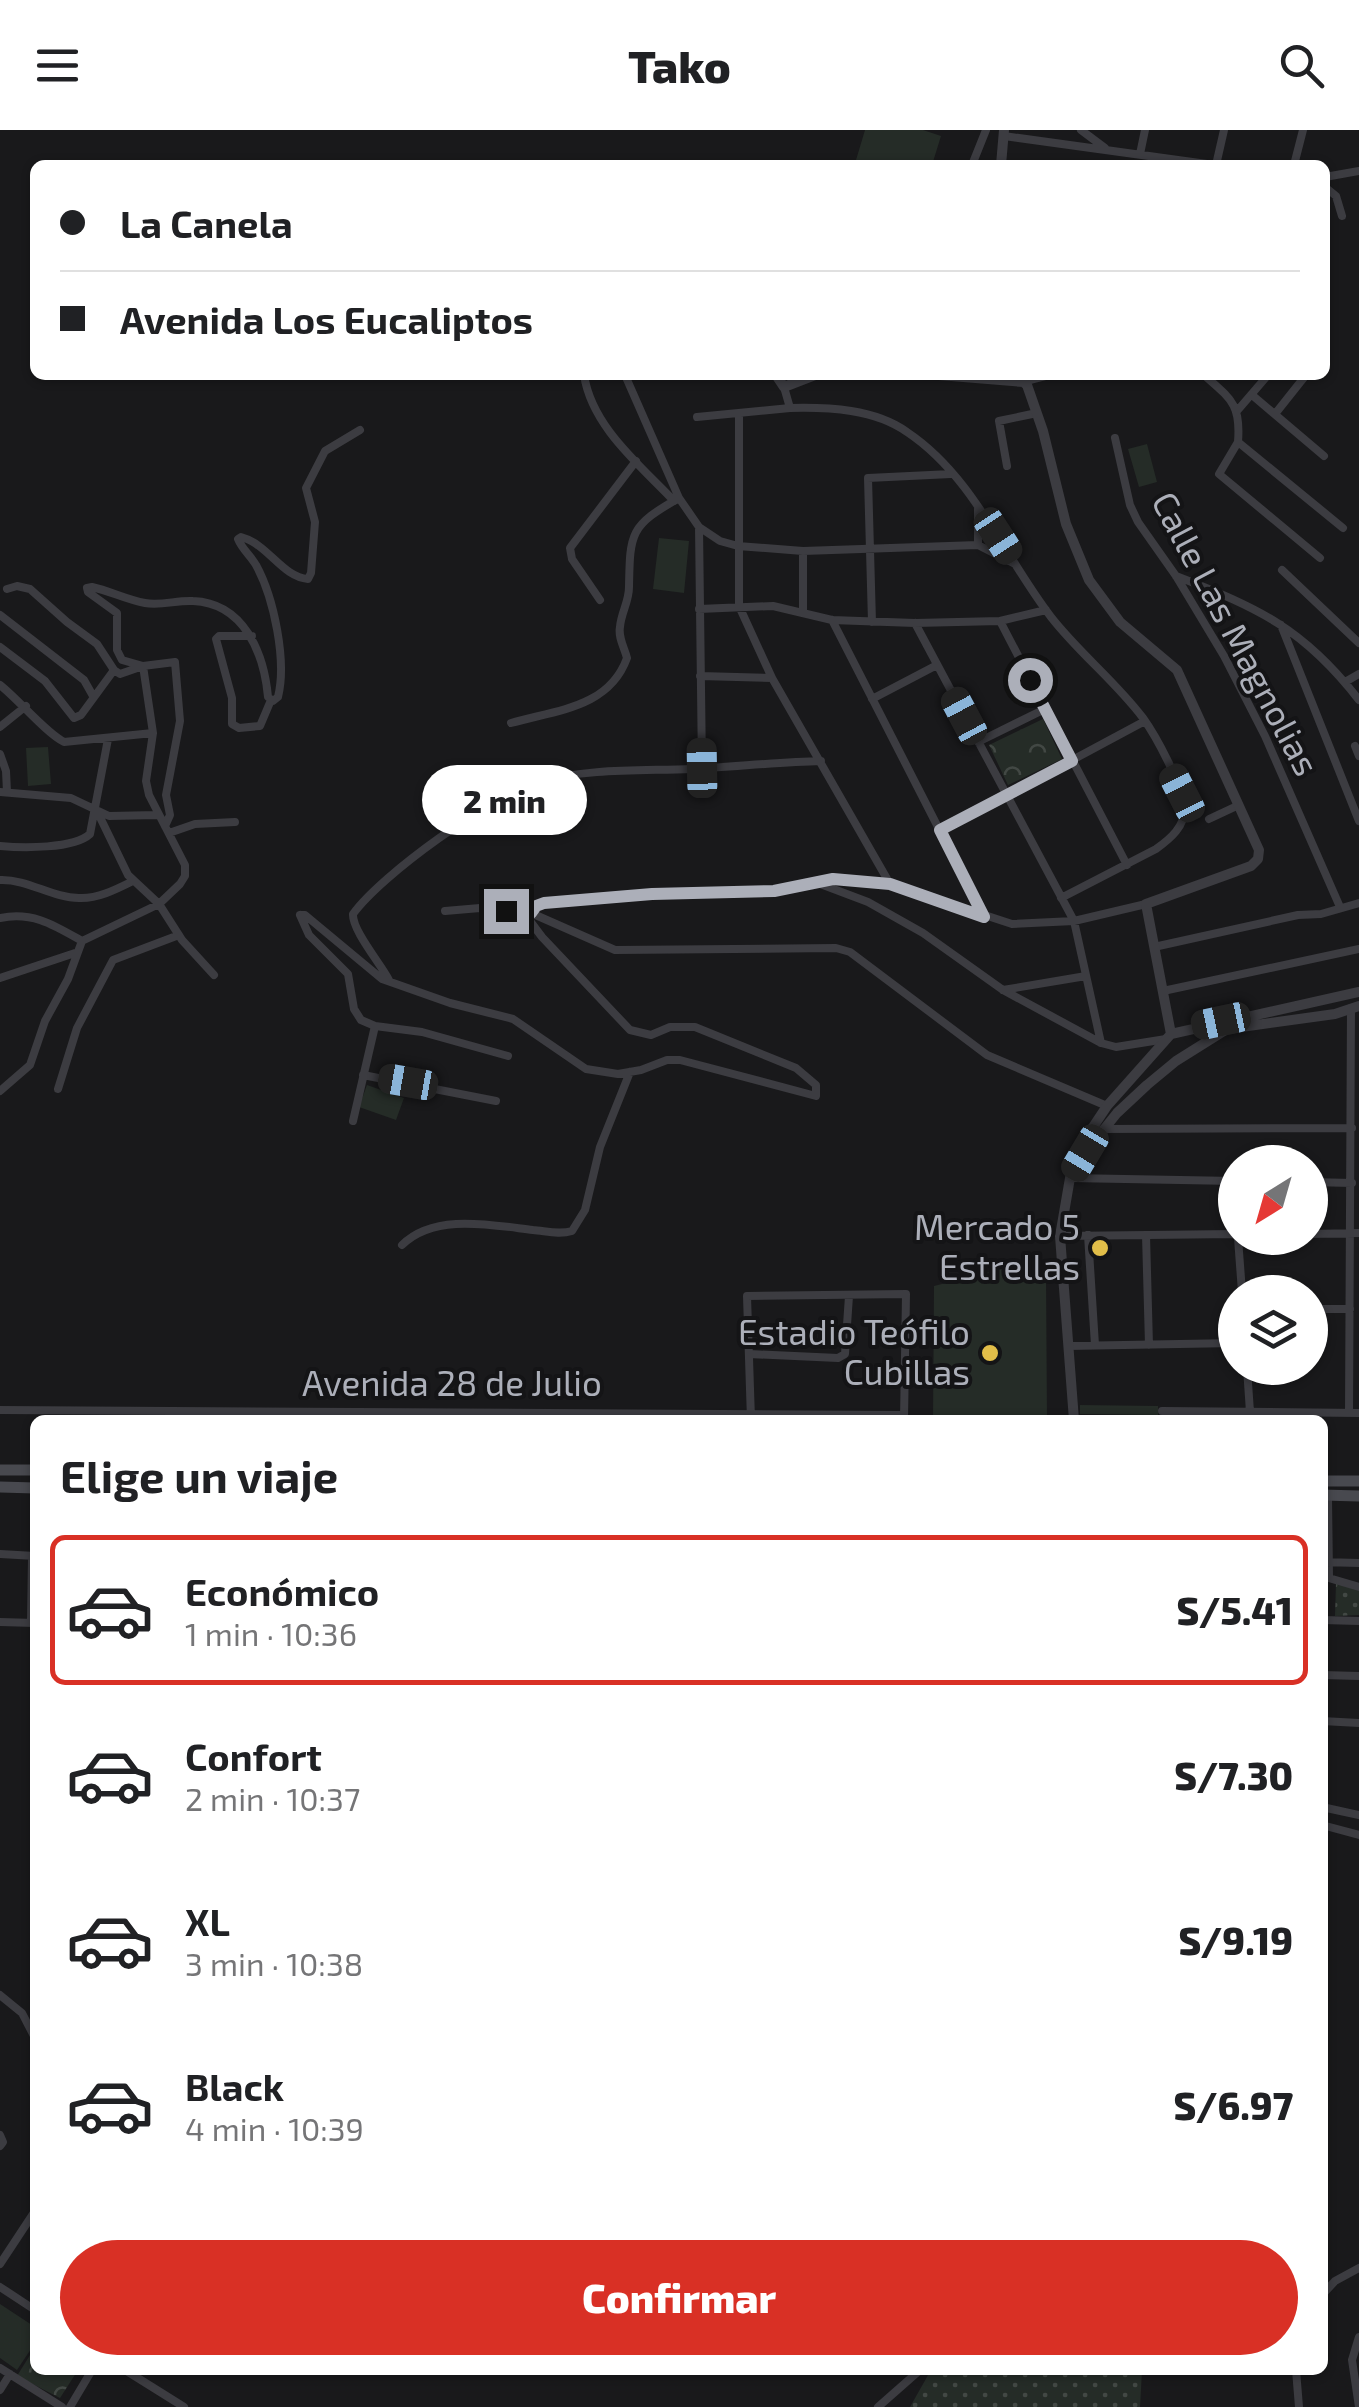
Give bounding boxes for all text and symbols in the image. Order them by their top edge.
icon: menu [30,38,85,93]
text: Tako [628,38,731,92]
icon: search [1274,38,1329,93]
text: La Canela [120,200,293,246]
text: Avenida Los Eucaliptos [120,296,533,342]
street label: Calle Las Magnolias [1144,484,1329,782]
car [969,503,1027,569]
route start [1008,658,1053,703]
car [937,682,991,750]
car [686,738,718,798]
car [1155,759,1209,827]
callout: 2 min [424,766,588,836]
text: 2 min [463,781,546,819]
route end [484,889,529,934]
car [1189,1000,1253,1042]
car [376,1062,440,1102]
car [1057,1120,1113,1186]
north arrow [1218,1145,1328,1255]
map controls [1218,1145,1328,1385]
place label: Mercado 5 Estrellas [914,1205,1080,1287]
marker: Mercado 5 Estrellas [1089,1237,1111,1259]
button: layers [1218,1275,1328,1385]
place label: Estadio Teófilo Cubillas [738,1310,970,1392]
marker: Estadio Teófilo Cubillas [979,1342,1001,1364]
street label: Avenida 28 de Julio [302,1361,602,1403]
text: Elige un viaje [60,1448,338,1502]
icon: car [65,1565,155,1655]
text: Económico [185,1568,379,1614]
text: S/5.41 [1176,1587,1293,1633]
text: 1 min · 10:36 [185,1614,357,1652]
icon: car [65,1730,155,1820]
text: Confort [185,1733,322,1779]
text: S/7.30 [1174,1752,1293,1798]
text: 2 min · 10:37 [185,1779,360,1817]
icon: car [65,1895,155,1985]
text: XL [185,1898,230,1944]
text: S/9.19 [1178,1917,1293,1963]
text: 3 min · 10:38 [185,1944,363,1982]
icon: car [65,2060,155,2150]
text: Black [185,2063,284,2109]
text: S/6.97 [1174,2082,1293,2128]
text: 4 min · 10:39 [185,2109,364,2147]
button: Confirmar [60,2240,1298,2355]

